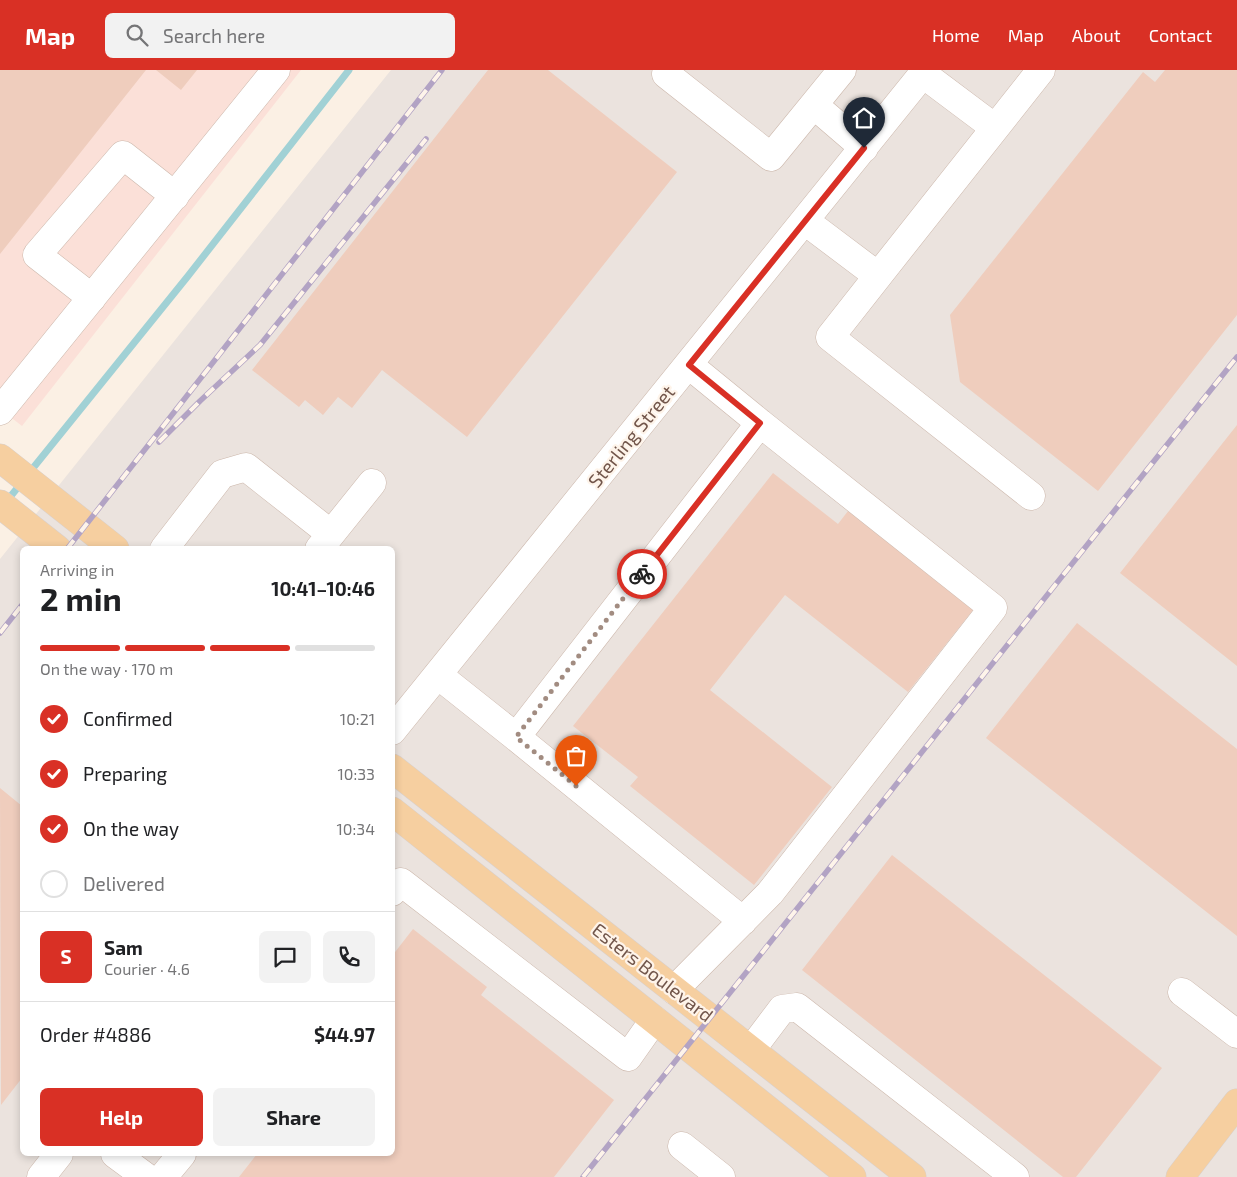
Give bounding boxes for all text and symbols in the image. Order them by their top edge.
search box [105,13,455,58]
text: Map [25,21,75,50]
icon: search [123,21,151,49]
text: Search here [163,24,265,47]
text: Home [932,24,980,46]
text: Map [1008,24,1044,46]
text: About [1072,24,1121,46]
text: Contact [1149,24,1212,46]
pin [843,97,885,148]
icon: home [850,104,878,132]
street label: Sterling Street [583,380,679,492]
courier [617,549,667,599]
text: Arriving in [40,560,114,579]
icon: bike [628,560,656,588]
text: 10:41–10:46 [271,577,375,600]
text: 2 min [40,579,122,617]
text: On the way · 170 m [40,659,173,678]
icon: check [40,705,68,733]
text: Confirmed [83,707,173,730]
text: 10:21 [340,709,375,728]
pin [555,735,597,786]
icon: bag [562,742,590,770]
icon: check [40,760,68,788]
text: Preparing [83,762,167,785]
text: 10:33 [337,764,375,783]
icon: check [40,815,68,843]
text: On the way [83,817,179,840]
text: 10:34 [336,819,375,838]
text: Delivered [83,872,165,895]
street label: Esters Boulevard [588,918,718,1026]
button: chat [259,931,311,983]
button: phone [323,931,375,983]
text: Sam [104,936,143,959]
text: S [60,945,72,968]
text: Courier · 4.6 [104,959,190,978]
text: Order #4886 [40,1023,151,1046]
text: $44.97 [314,1023,375,1046]
button: Help [40,1088,203,1146]
button: Share [213,1088,375,1146]

